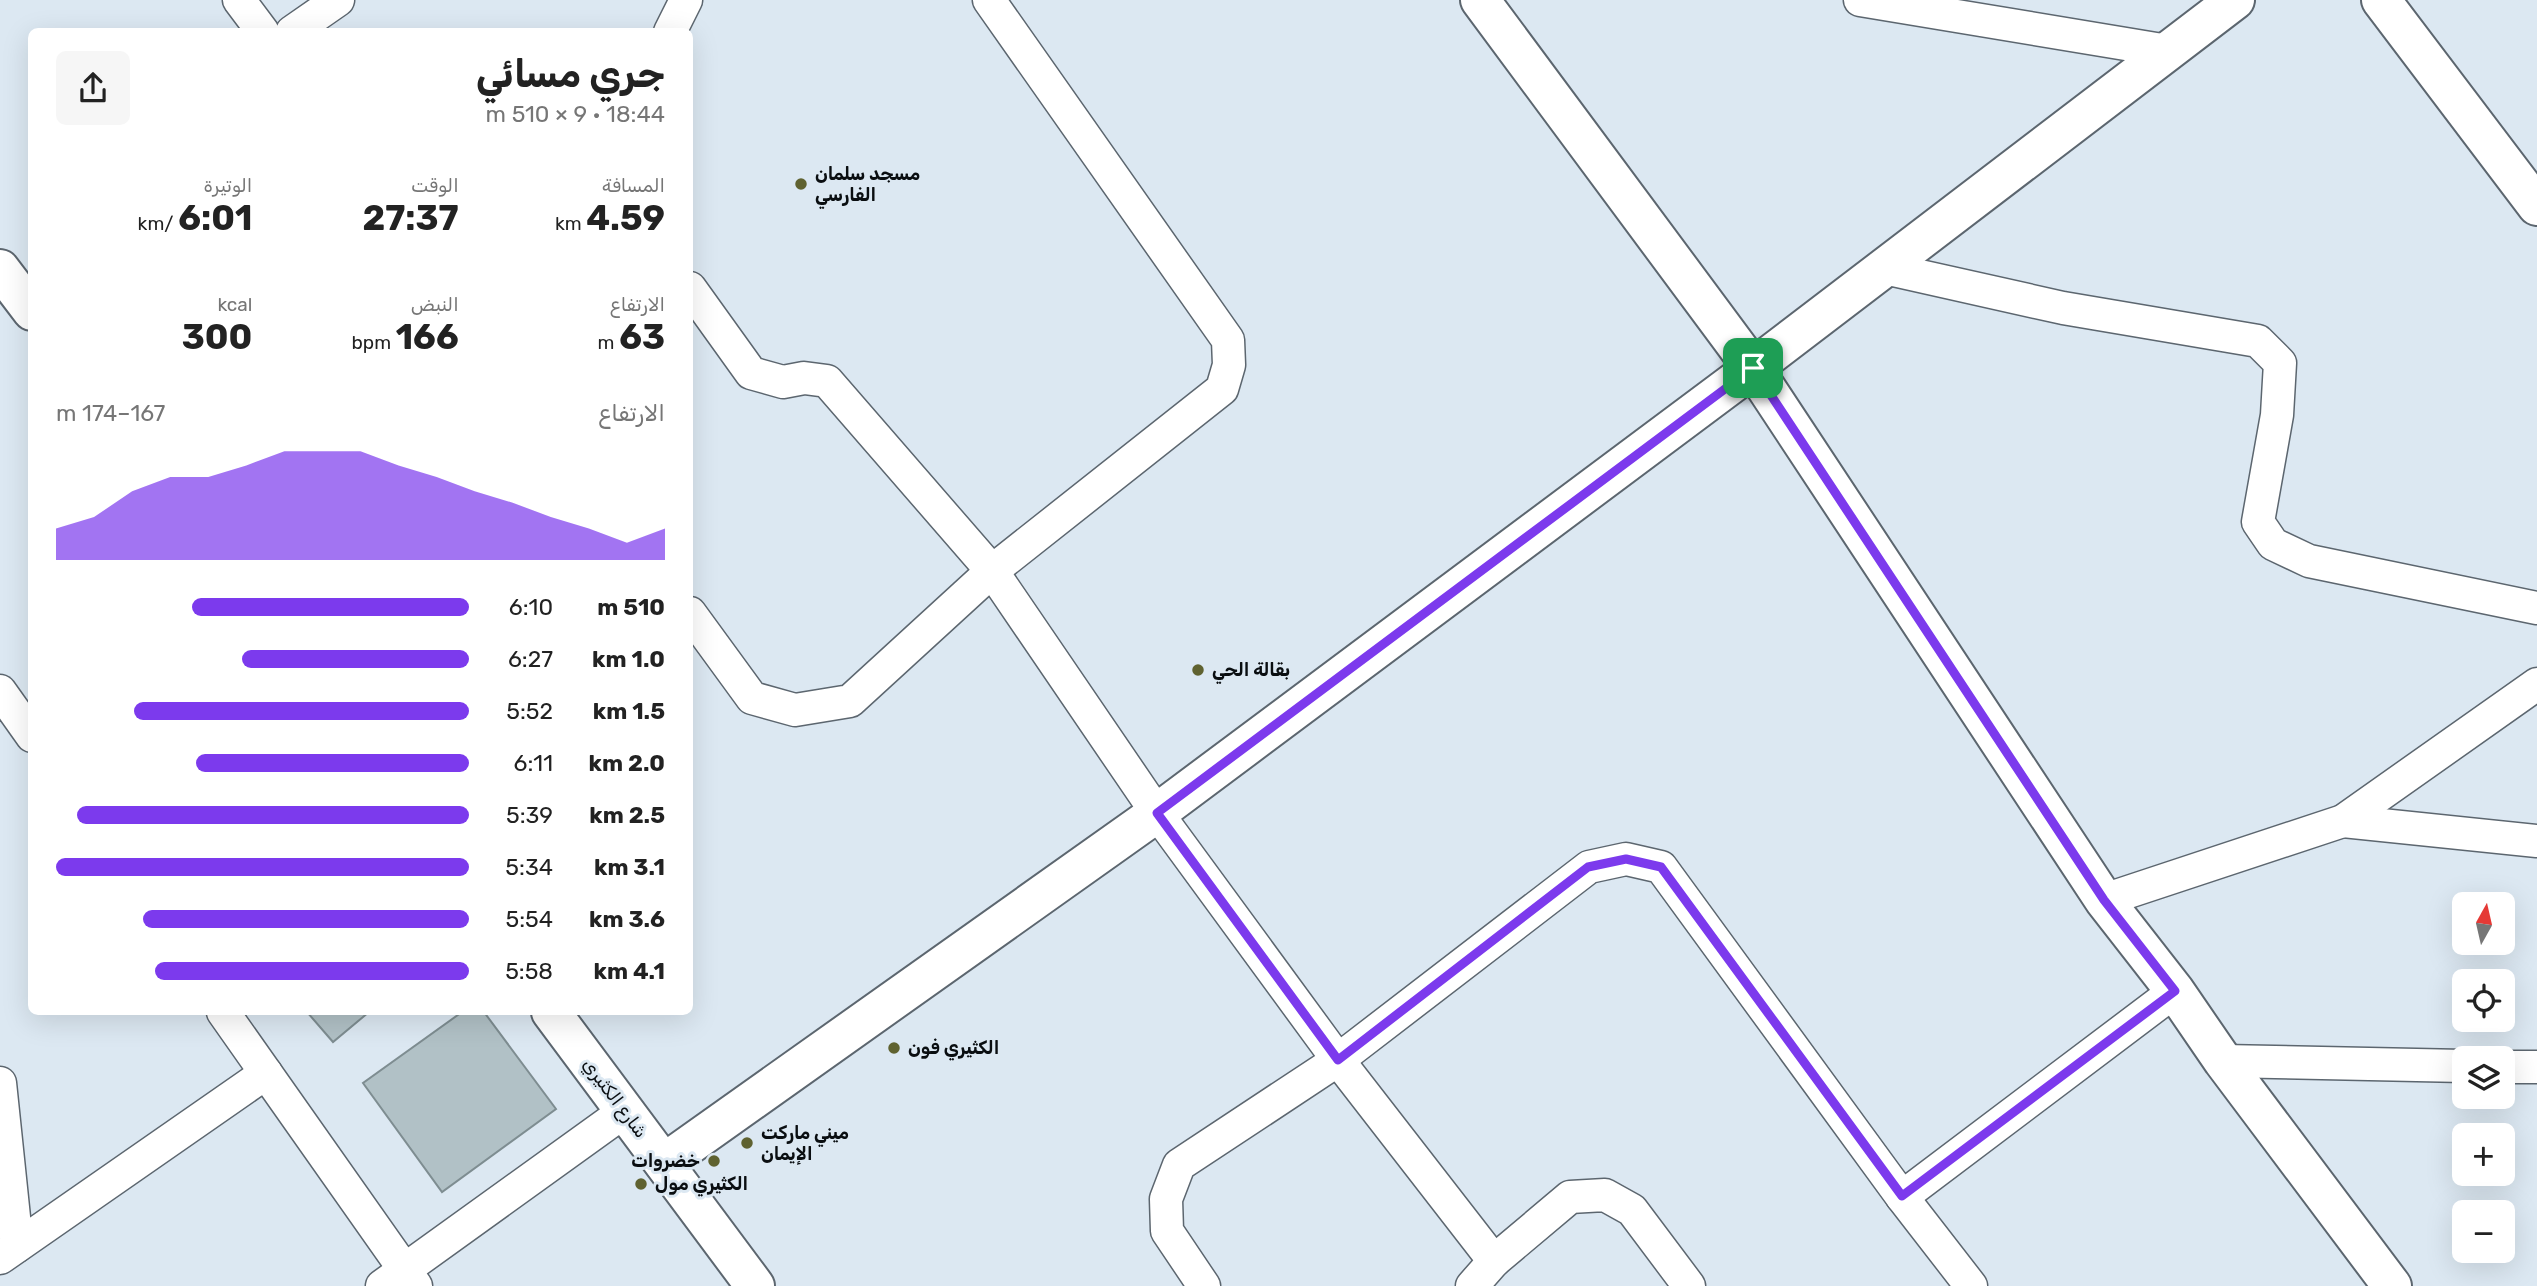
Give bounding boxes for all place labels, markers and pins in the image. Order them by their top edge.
place label: مسجد سلمان الفارسي [815,163,920,209]
marker: مسجد سلمان الفارسي [793,176,809,192]
pin [1723,338,1783,398]
place label: بقالة الحي [1212,659,1290,684]
marker: بقالة الحي [1190,662,1206,678]
place label: الكثيري فون [908,1037,999,1061]
marker: الكثيري فون [886,1040,902,1056]
place label: ميني ماركت الإيمان [761,1122,849,1165]
marker: ميني ماركت الإيمان [739,1135,755,1151]
place label: خضروات [631,1150,700,1172]
marker: خضروات [706,1153,722,1169]
place label: الكثيري مول [655,1173,748,1197]
marker: الكثيري مول [633,1176,649,1192]

